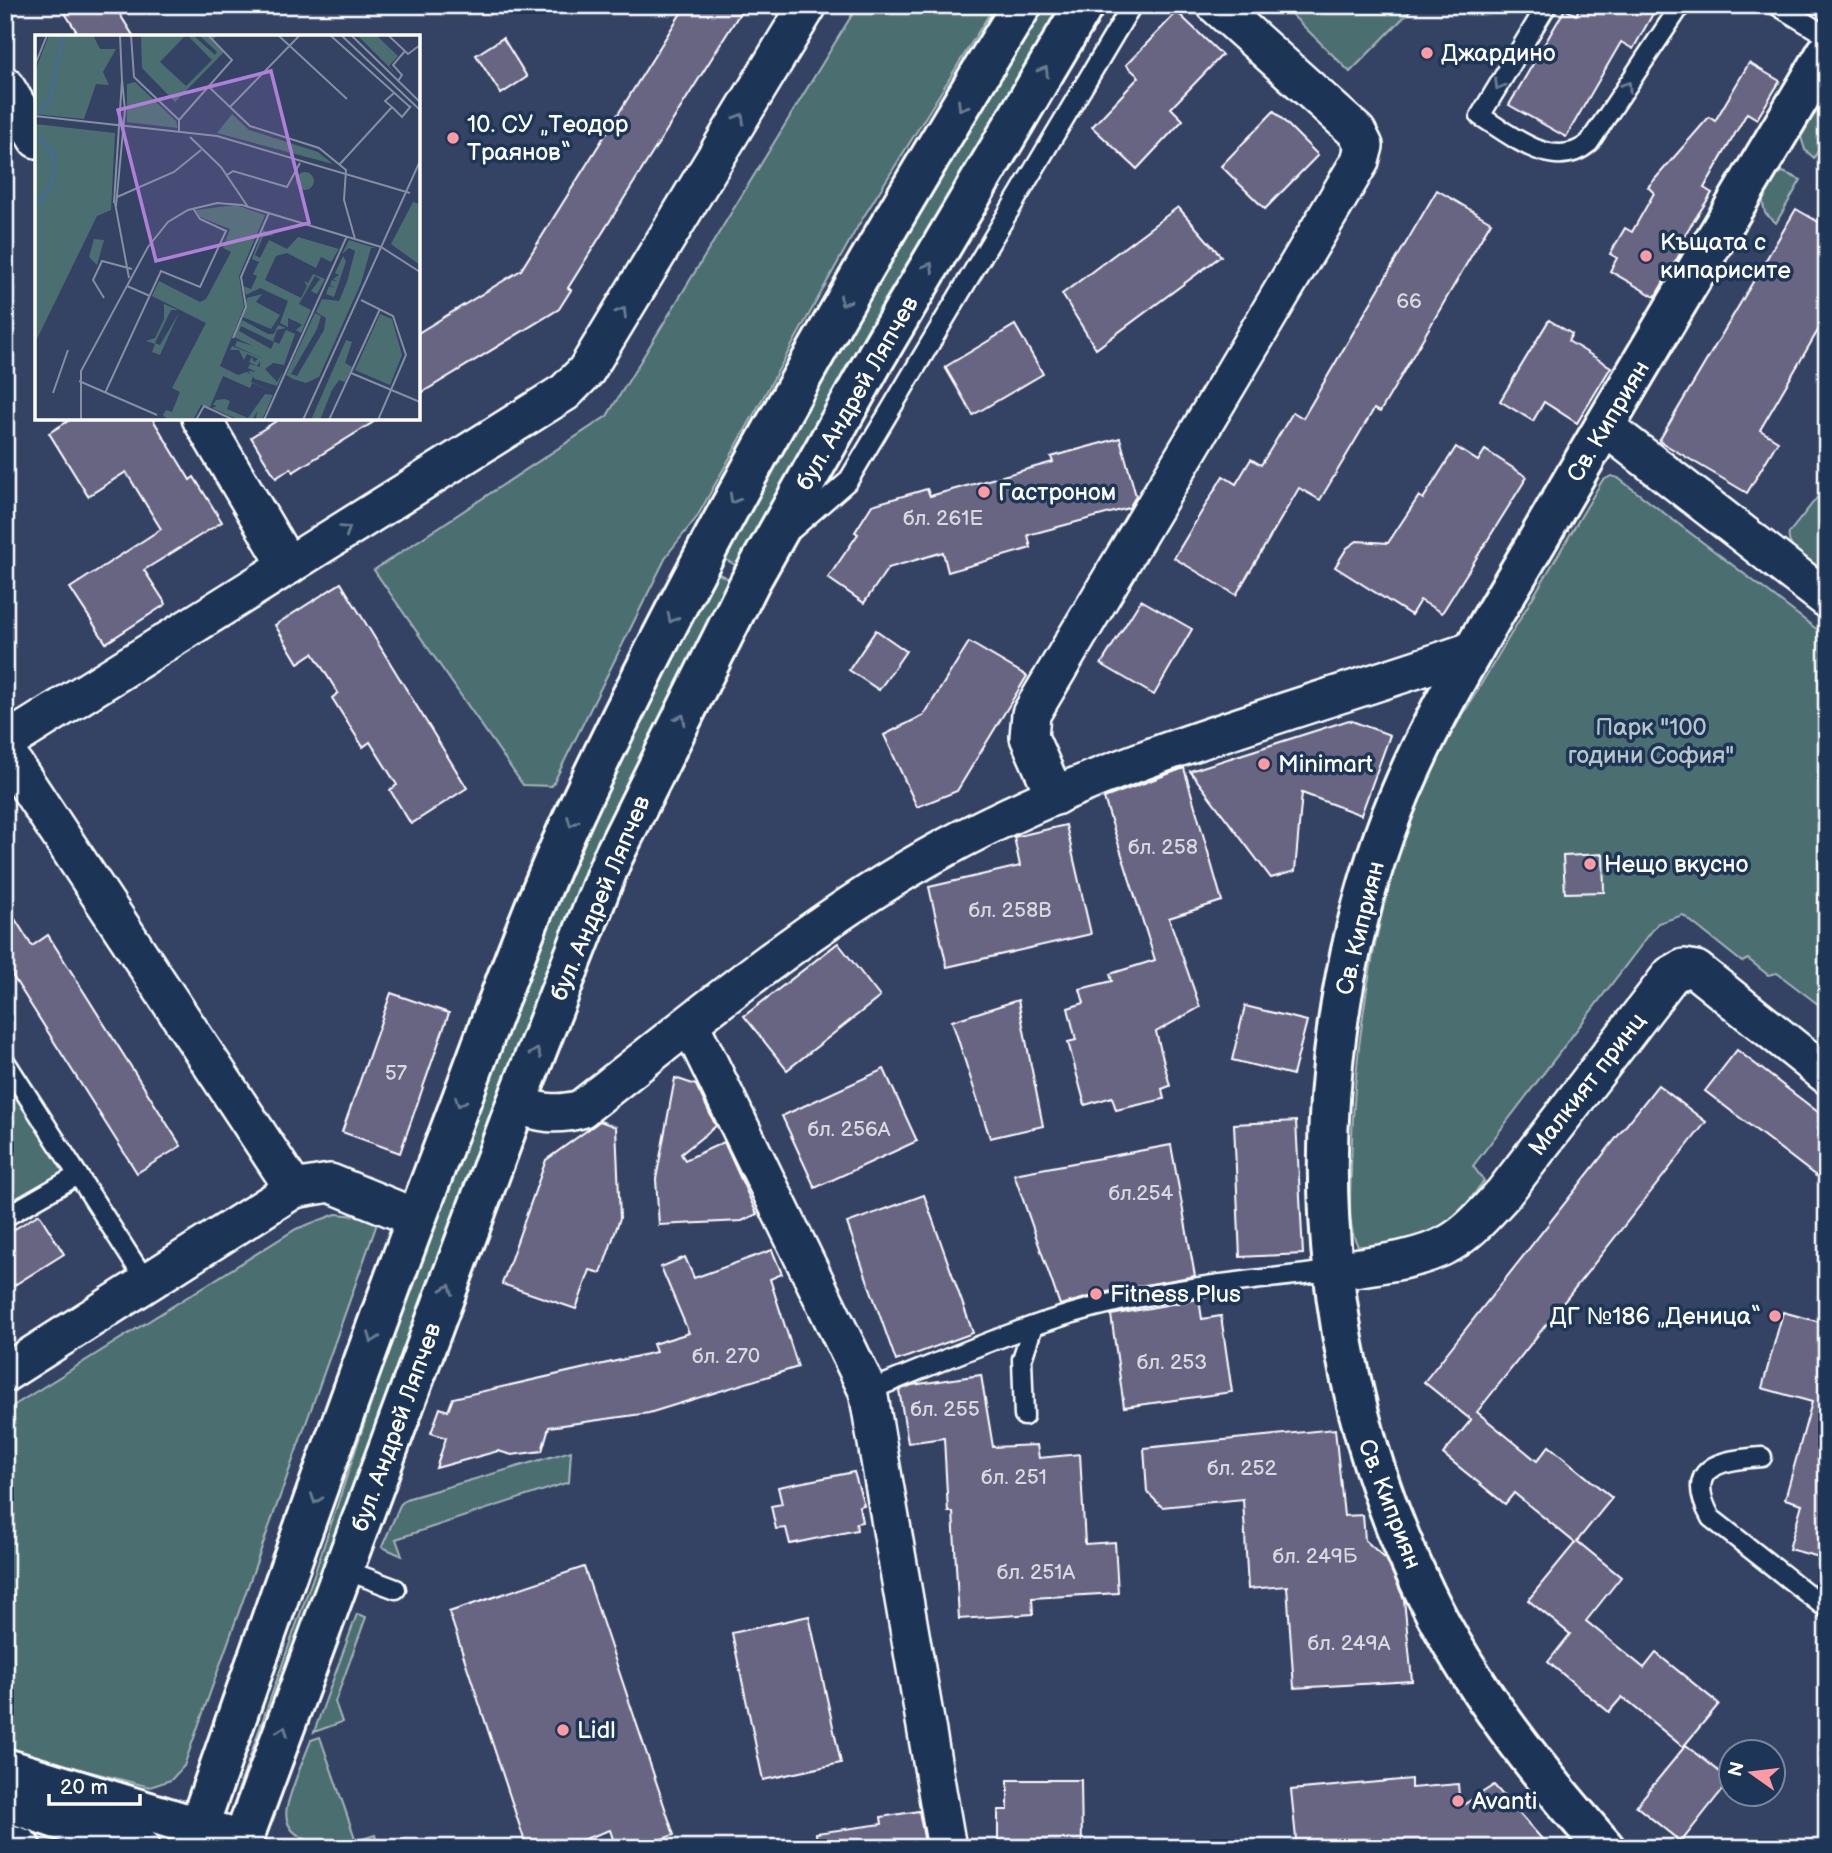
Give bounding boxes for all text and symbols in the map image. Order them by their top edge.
inset map [35,35,420,420]
place label: Джардино [1441,39,1555,68]
marker: Джардино [1419,45,1435,61]
one-way arrow [1036,66,1049,79]
one-way arrow [1494,77,1507,90]
one-way arrow [1619,80,1632,93]
one-way arrow [957,98,970,111]
place label: 10. СУ „Теодор Траянов“ [467,110,629,167]
one-way arrow [731,112,744,125]
marker: 10. СУ „Теодор Траянов“ [445,130,461,146]
place label: Къщата с кипарисите [1660,228,1791,285]
marker: Къщата с кипарисите [1638,248,1654,264]
one-way arrow [921,262,934,275]
house number: 66 [1396,289,1422,314]
street label: бул. Андрей Ляпчев [790,291,925,496]
one-way arrow [840,293,853,306]
one-way arrow [613,307,626,320]
street label: Св. Киприян [1561,355,1656,487]
place label: Гастроном [998,478,1116,507]
marker: Гастроном [976,484,992,500]
one-way arrow [729,492,742,504]
house number: бл. 261Е [903,506,983,531]
one-way arrow [339,525,352,538]
one-way arrow [666,611,680,623]
park label: Парк "100 години София" [1568,713,1734,770]
one-way arrow [673,714,687,726]
place label: Minimart [1278,750,1374,779]
marker: Minimart [1256,756,1272,772]
street label: бул. Андрей Ляпчев [544,791,657,1005]
one-way arrow [566,816,580,828]
house number: бл. 258 [1128,835,1198,860]
place label: Нещо вкусно [1604,850,1748,879]
marker: Нещо вкусно [1582,856,1598,872]
street label: Св. Киприян [1330,858,1391,998]
house number: бл. 258В [968,898,1052,923]
street label: Малкият принц [1523,1007,1652,1162]
one-way arrow [527,1047,541,1059]
house number: 57 [385,1061,408,1086]
one-way arrow [455,1095,469,1107]
house number: бл. 256А [807,1117,891,1142]
house number: бл.254 [1109,1181,1174,1206]
place label: Fitness Plus [1110,1280,1241,1309]
one-way arrow [439,1283,453,1295]
marker: Fitness Plus [1088,1286,1104,1302]
place label: ДГ №186 „Деница“ [1550,1302,1761,1331]
marker: ДГ №186 „Деница“ [1767,1308,1783,1324]
street label: бул. Андрей Ляпчев [345,1319,448,1535]
one-way arrow [367,1332,381,1344]
house number: бл. 270 [692,1344,760,1369]
house number: бл. 253 [1137,1350,1207,1375]
house number: бл. 255 [910,1397,980,1422]
street label: Св. Киприян [1352,1435,1428,1573]
house number: бл. 252 [1207,1456,1278,1481]
house number: бл. 251 [981,1465,1047,1490]
one-way arrow [310,1492,324,1504]
house number: бл. 249Б [1273,1544,1358,1569]
house number: бл. 251А [997,1560,1076,1585]
house number: бл. 249А [1308,1631,1391,1656]
place label: Lidl [577,1716,616,1745]
marker: Lidl [555,1722,571,1738]
one-way arrow [274,1726,288,1738]
north arrow [1716,1738,1786,1808]
text: N [1724,1760,1750,1779]
scale bar [49,1762,140,1806]
text: 20 m [60,1775,108,1800]
place label: Avanti [1472,1787,1537,1816]
marker: Avanti [1450,1793,1466,1809]

